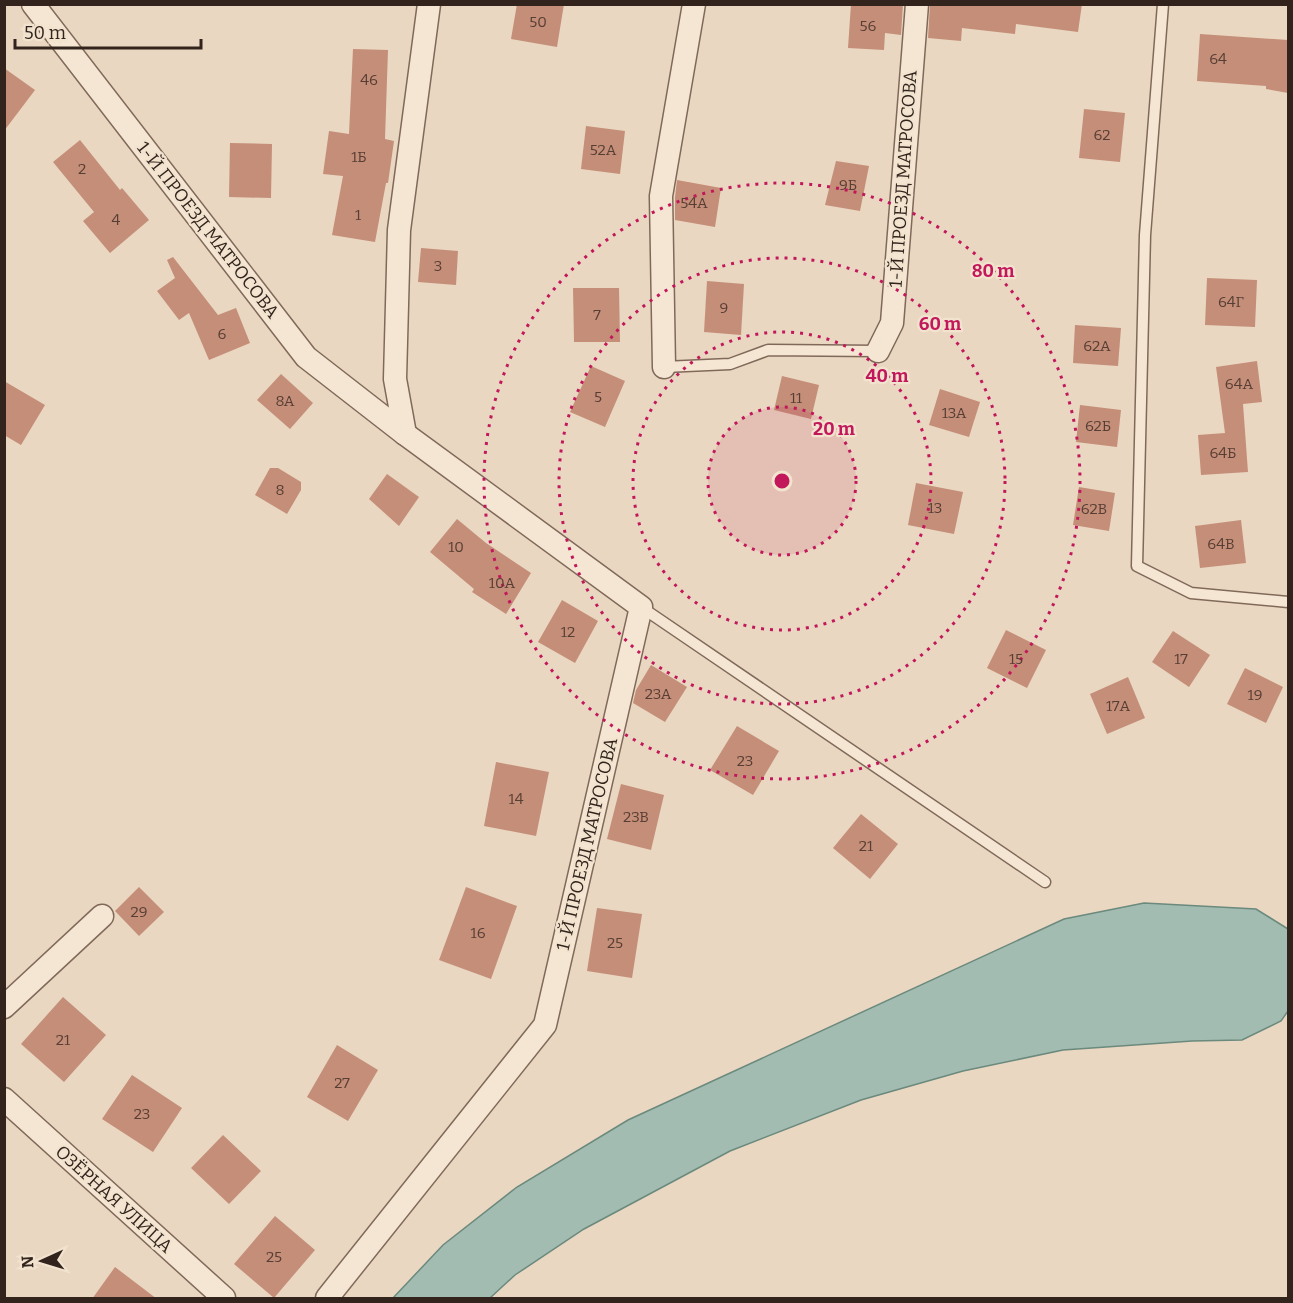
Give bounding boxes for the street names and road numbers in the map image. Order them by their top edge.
street label: 1-Й ПРОЕЗД МАТРОСОВА [884,69,922,288]
street label: 1-Й ПРОЕЗД МАТРОСОВА [132,137,284,323]
street label: 1-Й ПРОЕЗД МАТРОСОВА [552,735,622,953]
street label: ОЗЁРНАЯ УЛИЦА [51,1141,177,1258]

